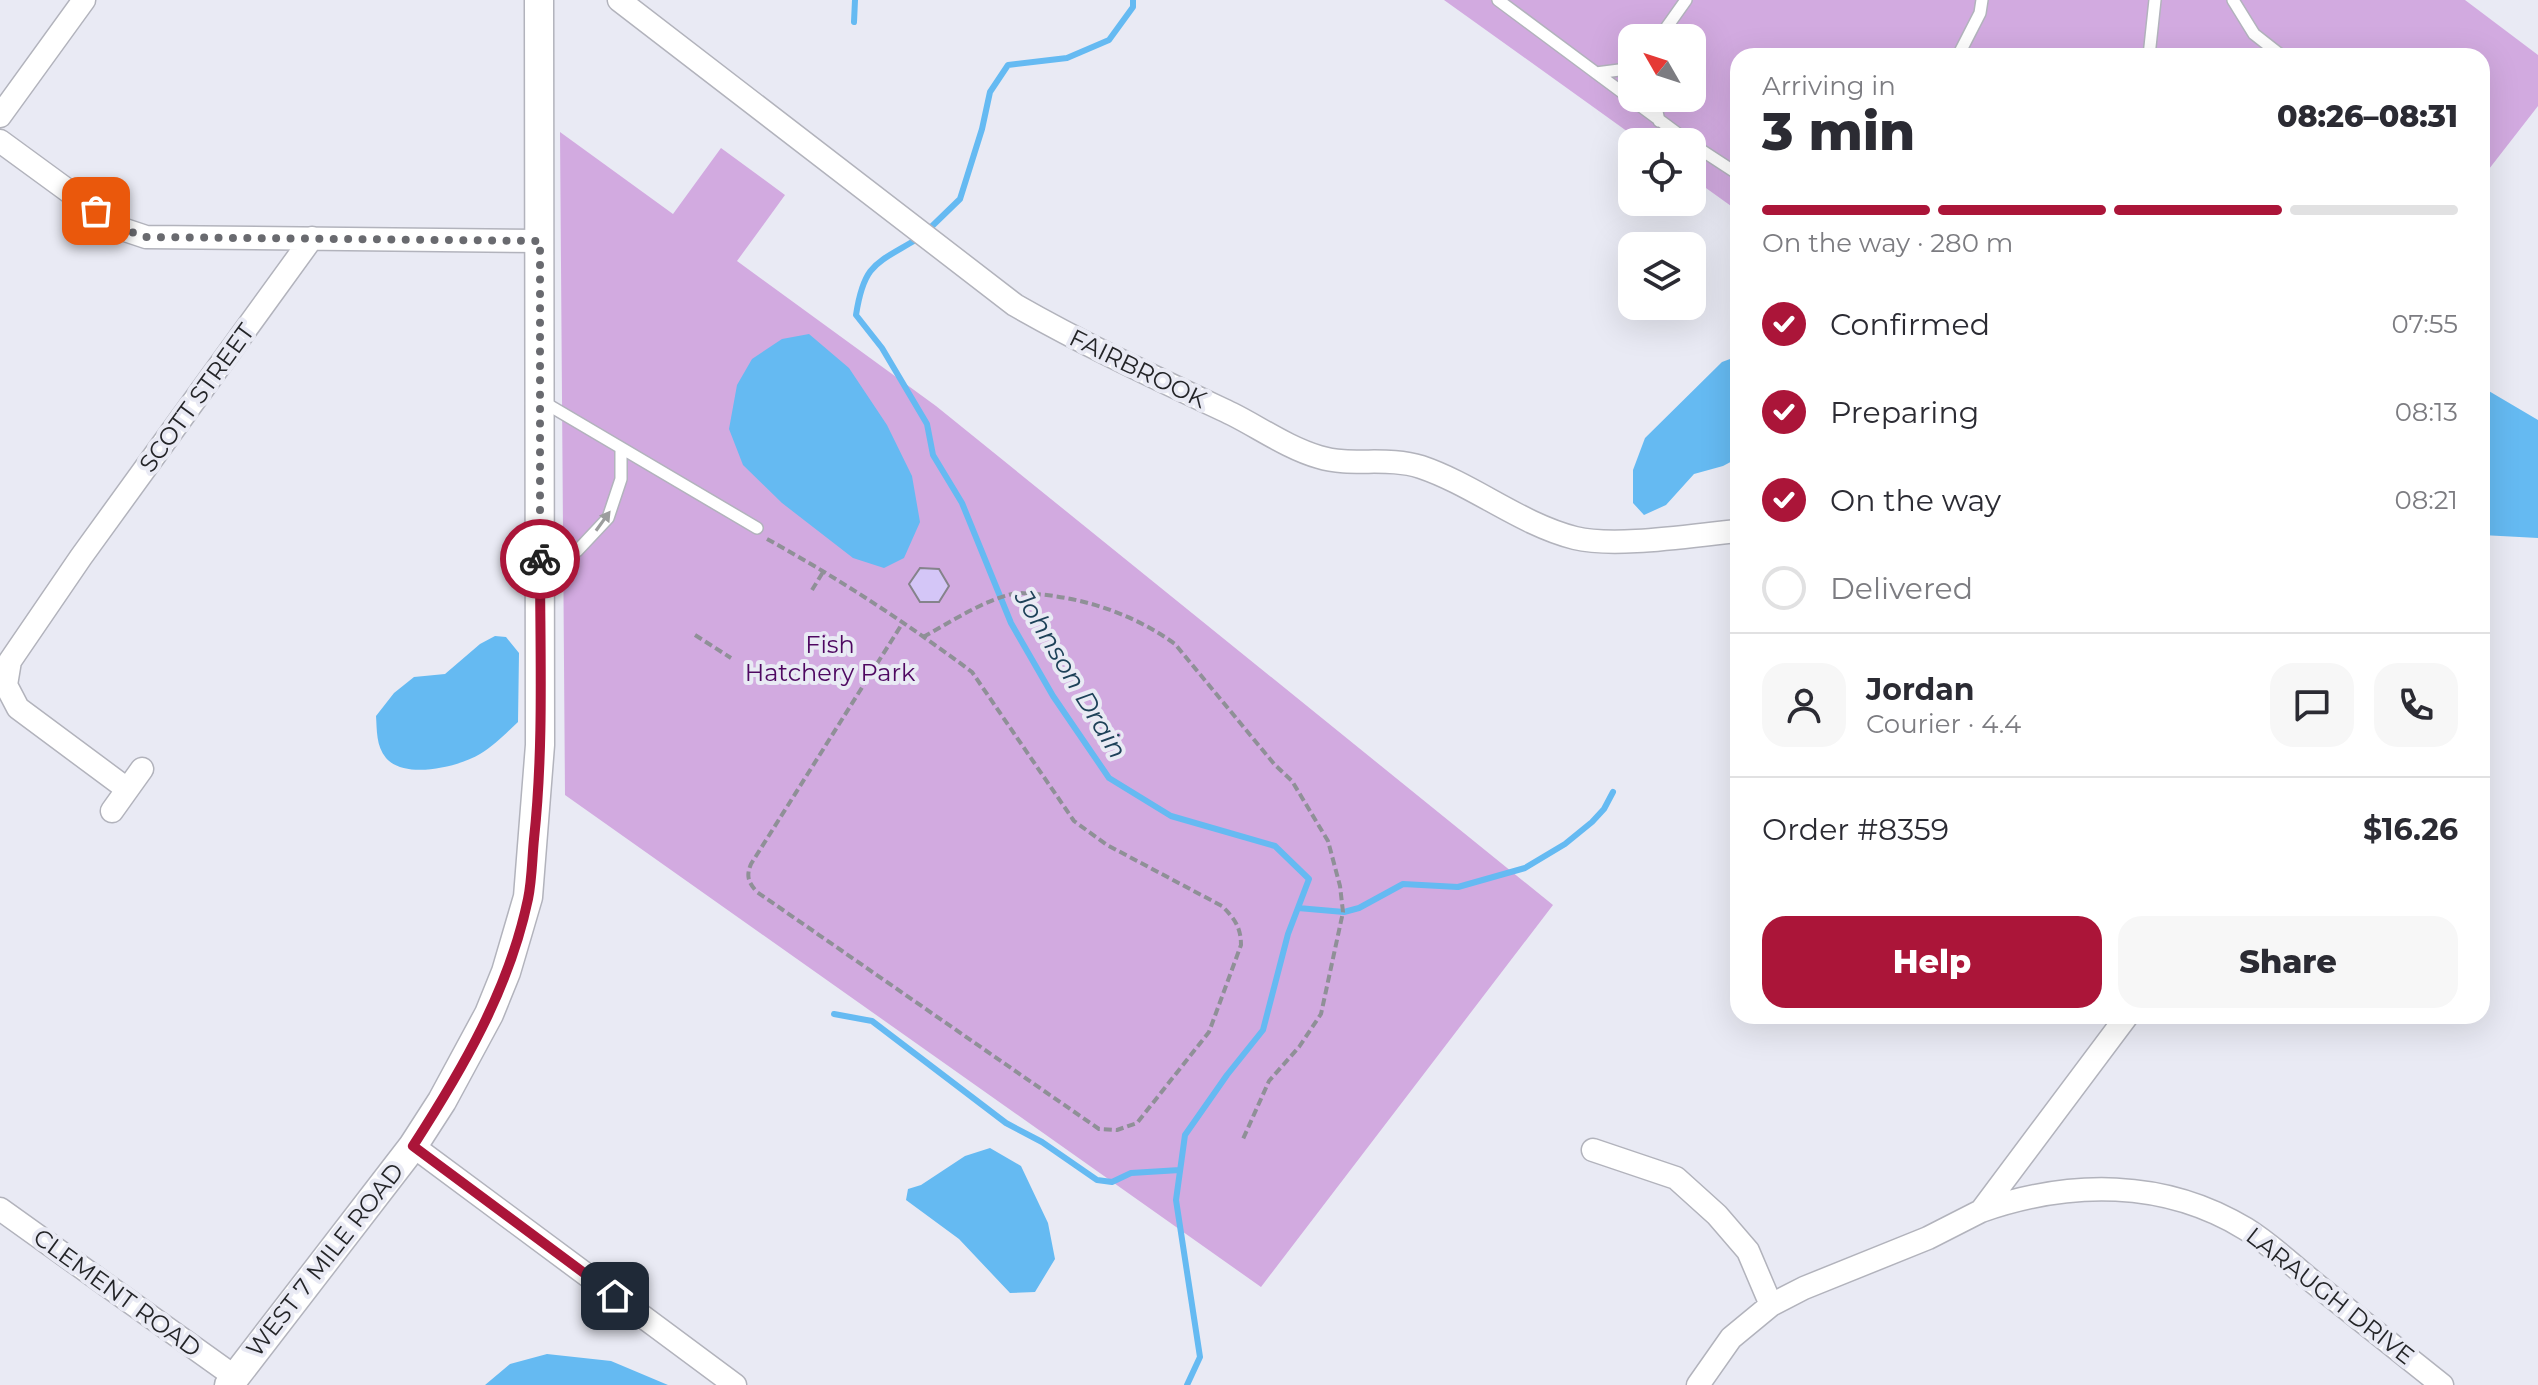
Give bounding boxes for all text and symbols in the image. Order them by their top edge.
north arrow [1618,24,1706,112]
map controls [1618,24,1706,320]
text: Arriving in [1762,70,1896,102]
text: 08:26–08:31 [2277,98,2458,135]
text: 3 min [1762,100,1915,163]
button: locate [1618,128,1706,216]
pin [62,177,130,245]
icon: bag [74,189,118,233]
text: On the way · 280 m [1762,227,2013,259]
button: layers [1618,232,1706,320]
icon: check [1762,302,1806,346]
text: Confirmed [1830,306,1990,343]
text: 07:55 [2391,308,2458,340]
street label: SCOTT STREET [133,318,260,478]
street label: FAIRBROOK [1065,323,1212,414]
icon: check [1762,390,1806,434]
text: Preparing [1830,394,1979,431]
text: 08:13 [2395,396,2458,428]
icon: check [1762,478,1806,522]
text: On the way [1830,482,2001,519]
text: 08:21 [2395,484,2458,516]
one-way arrow [595,510,611,532]
courier [500,519,580,599]
icon: bike [518,537,562,581]
text: Delivered [1830,570,1973,607]
water label: Johnson Drain [1007,583,1134,764]
park label: Fish Hatchery Park [745,630,916,687]
button: person [1762,663,1846,747]
button: chat [2270,663,2354,747]
button: phone [2374,663,2458,747]
text: Jordan [1866,671,1975,708]
text: Courier · 4.4 [1866,708,2021,740]
text: Order #8359 [1762,811,1949,848]
text: $16.26 [2363,811,2458,848]
button: Help [1762,916,2102,1008]
button: Share [2118,916,2458,1008]
street label: WEST 7 MILE ROAD [240,1157,409,1363]
street label: LARAUGH DRIVE [2240,1221,2420,1370]
street label: CLEMENT ROAD [28,1222,207,1363]
pin [581,1262,649,1330]
icon: home [593,1274,637,1318]

